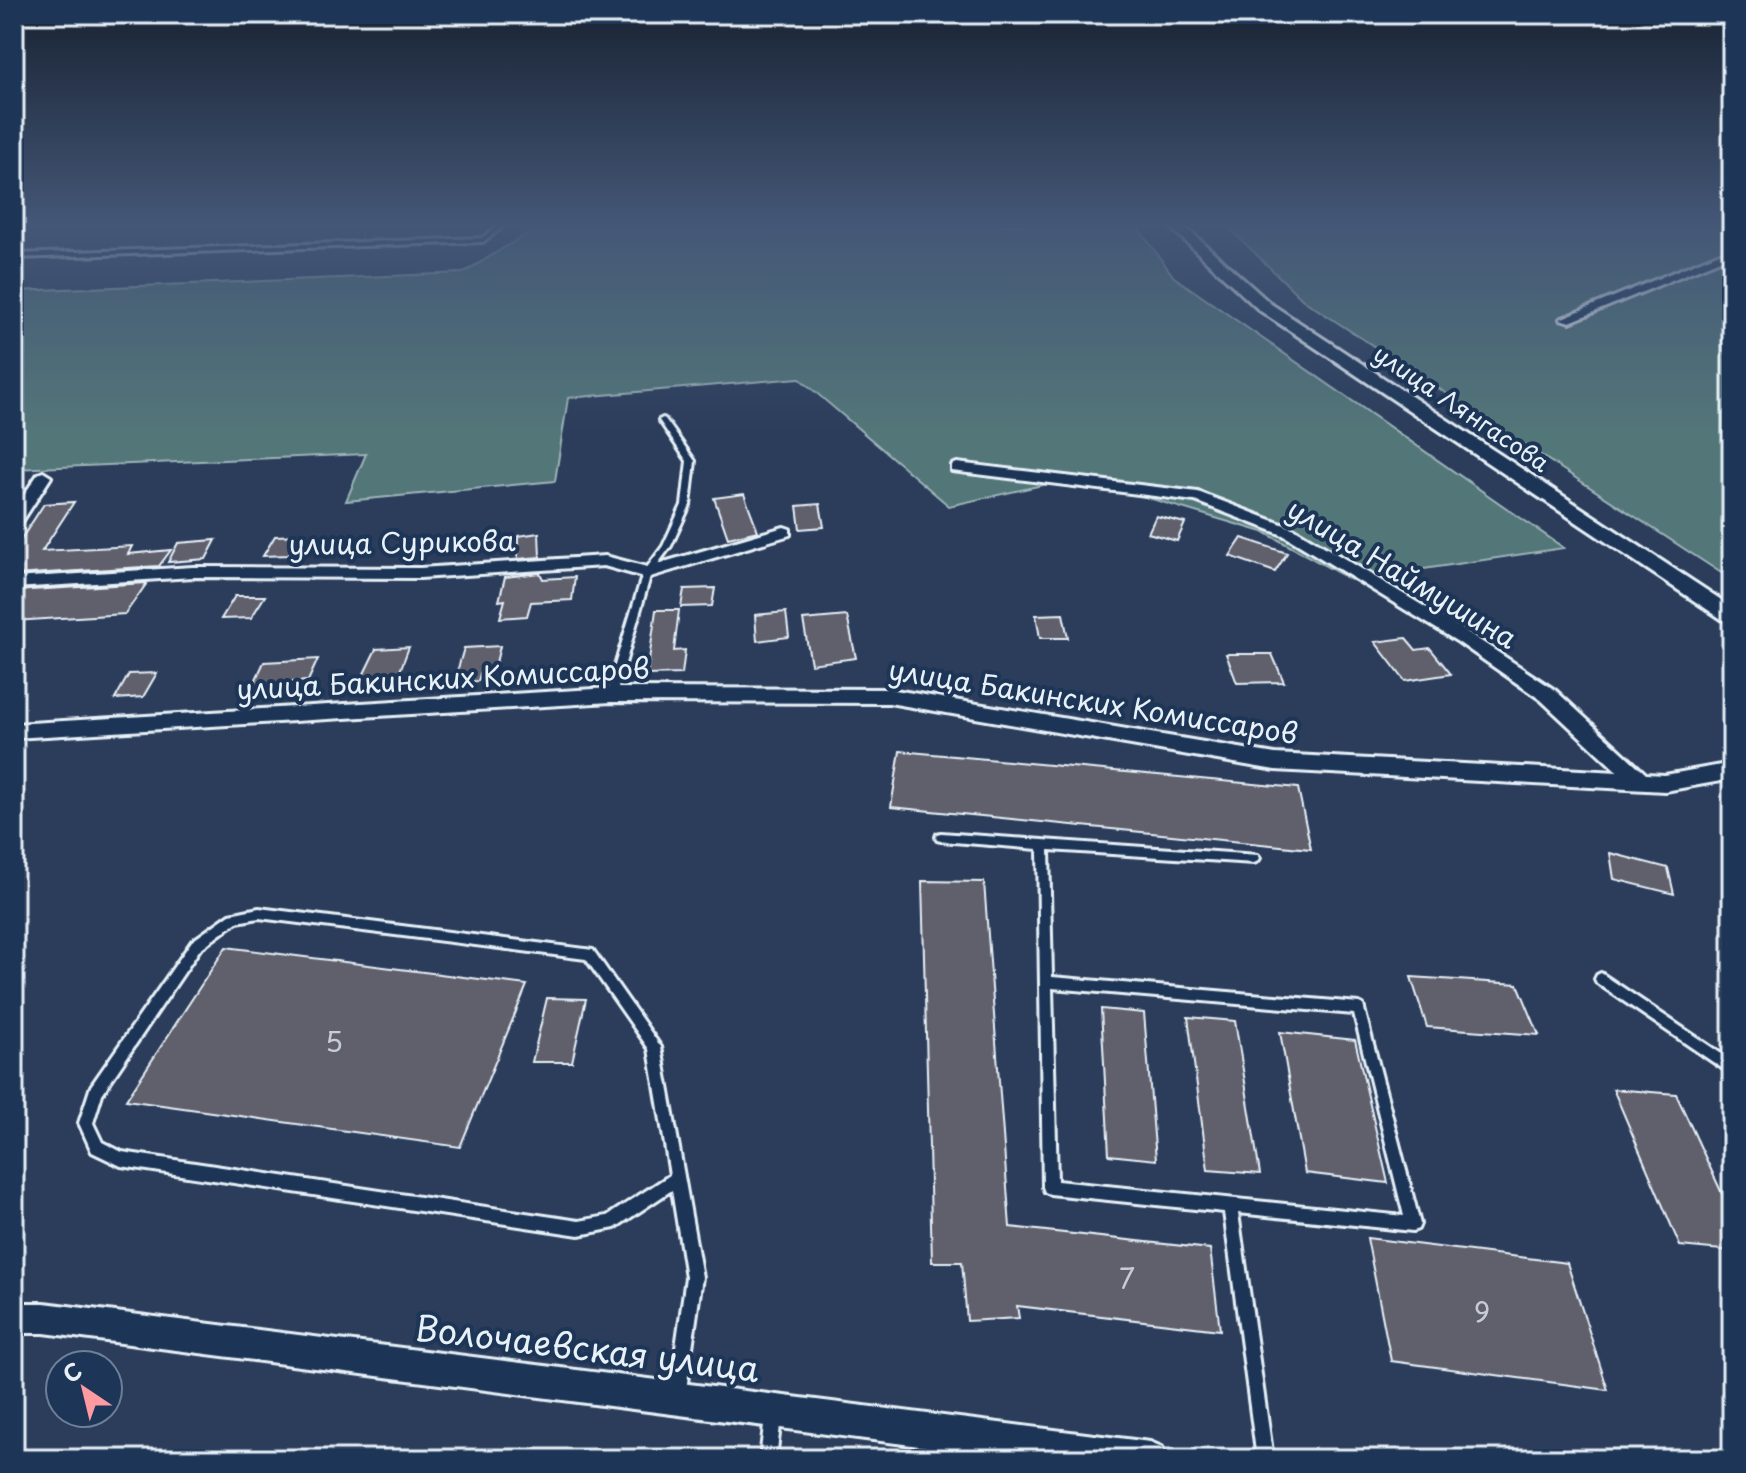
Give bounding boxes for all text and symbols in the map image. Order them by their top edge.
street label: улица Лянгасова [1367,335,1557,480]
street label: улица Наймушина [1280,487,1526,659]
street label: улица Сурикова [288,518,516,565]
street label: улица Бакинских Комиссаров [235,645,651,710]
street label: улица Бакинских Комиссаров [886,647,1301,754]
house number: 5 [325,1019,343,1062]
house number: 7 [1119,1256,1135,1299]
house number: 9 [1474,1289,1490,1332]
street label: Волочаевская улица [412,1300,763,1394]
north arrow [44,1349,124,1429]
text: С [55,1353,88,1390]

